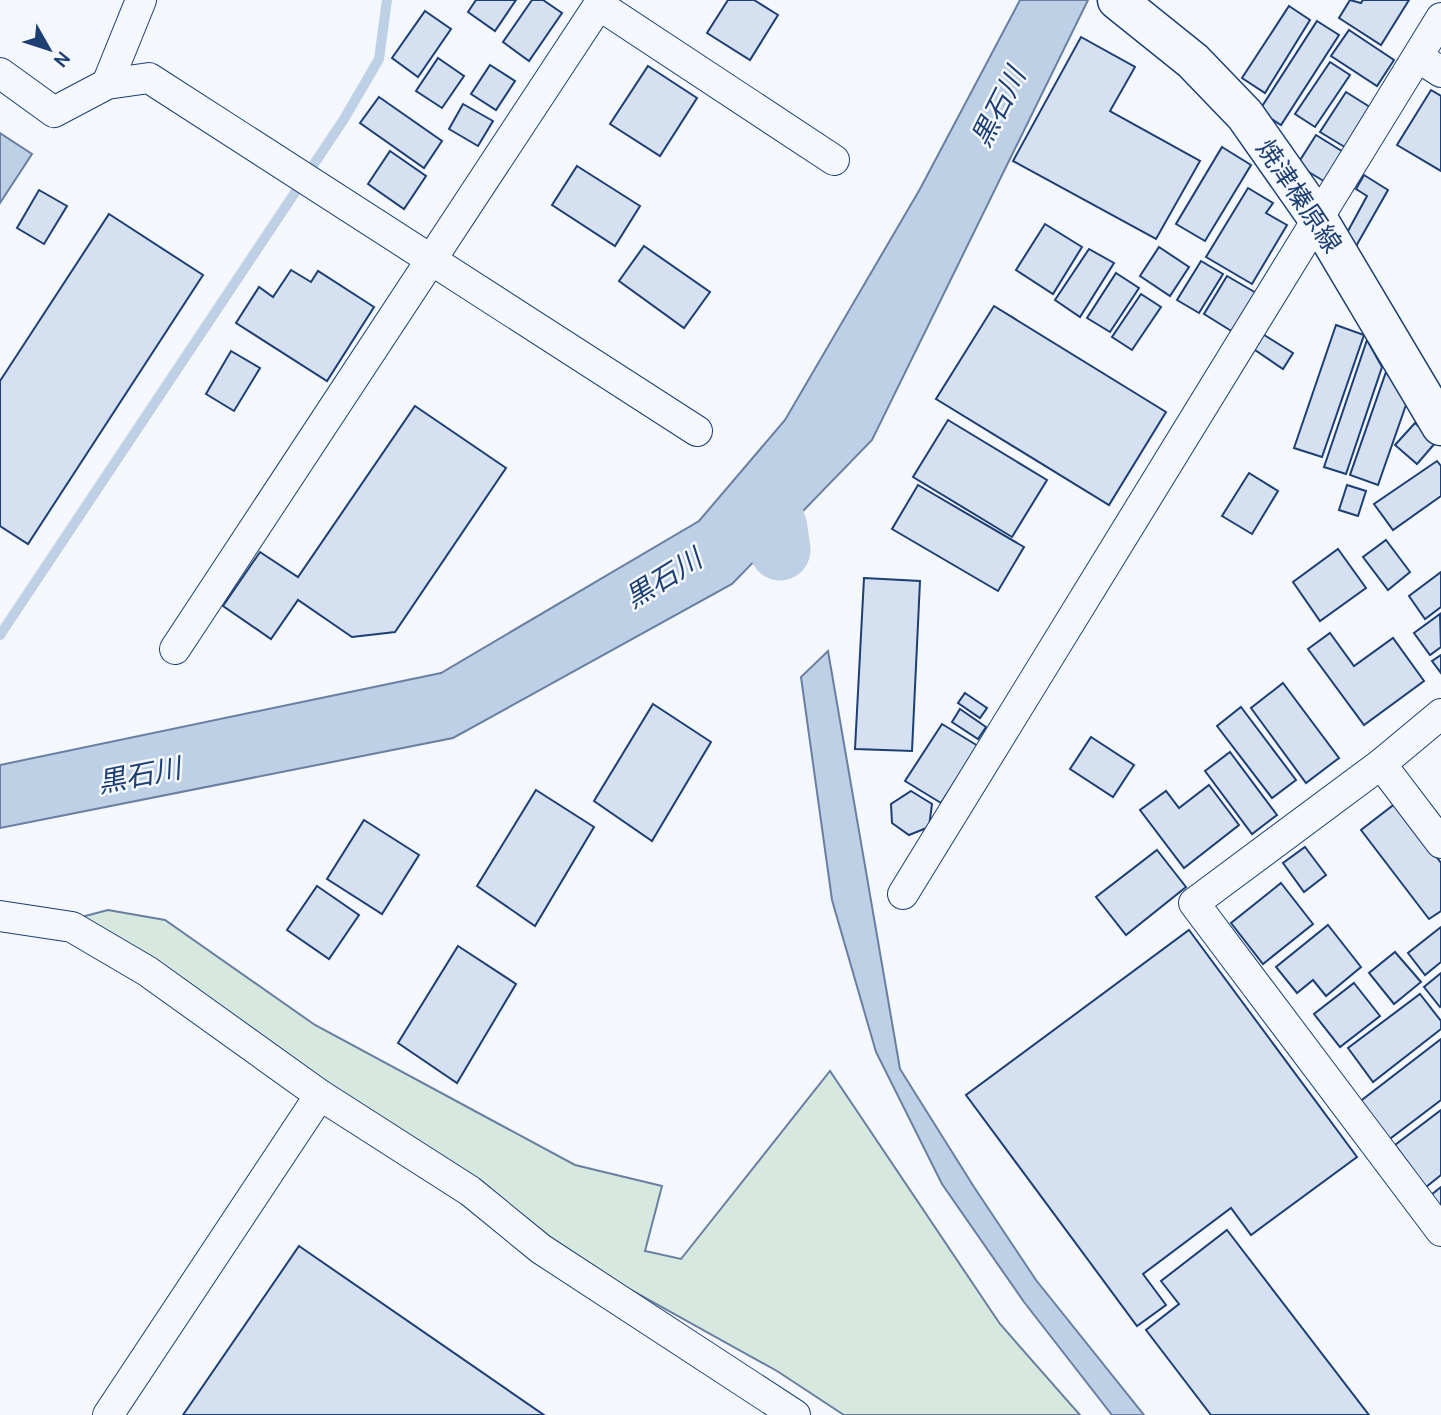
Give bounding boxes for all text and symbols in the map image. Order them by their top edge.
north arrow [14,14,84,84]
text: N [49,47,75,72]
water label: 黒石川 [964,59,1034,152]
street label: 焼津榛原線 [1249,133,1349,259]
water label: 黒石川 [618,540,710,615]
water label: 黒石川 [95,750,186,800]

